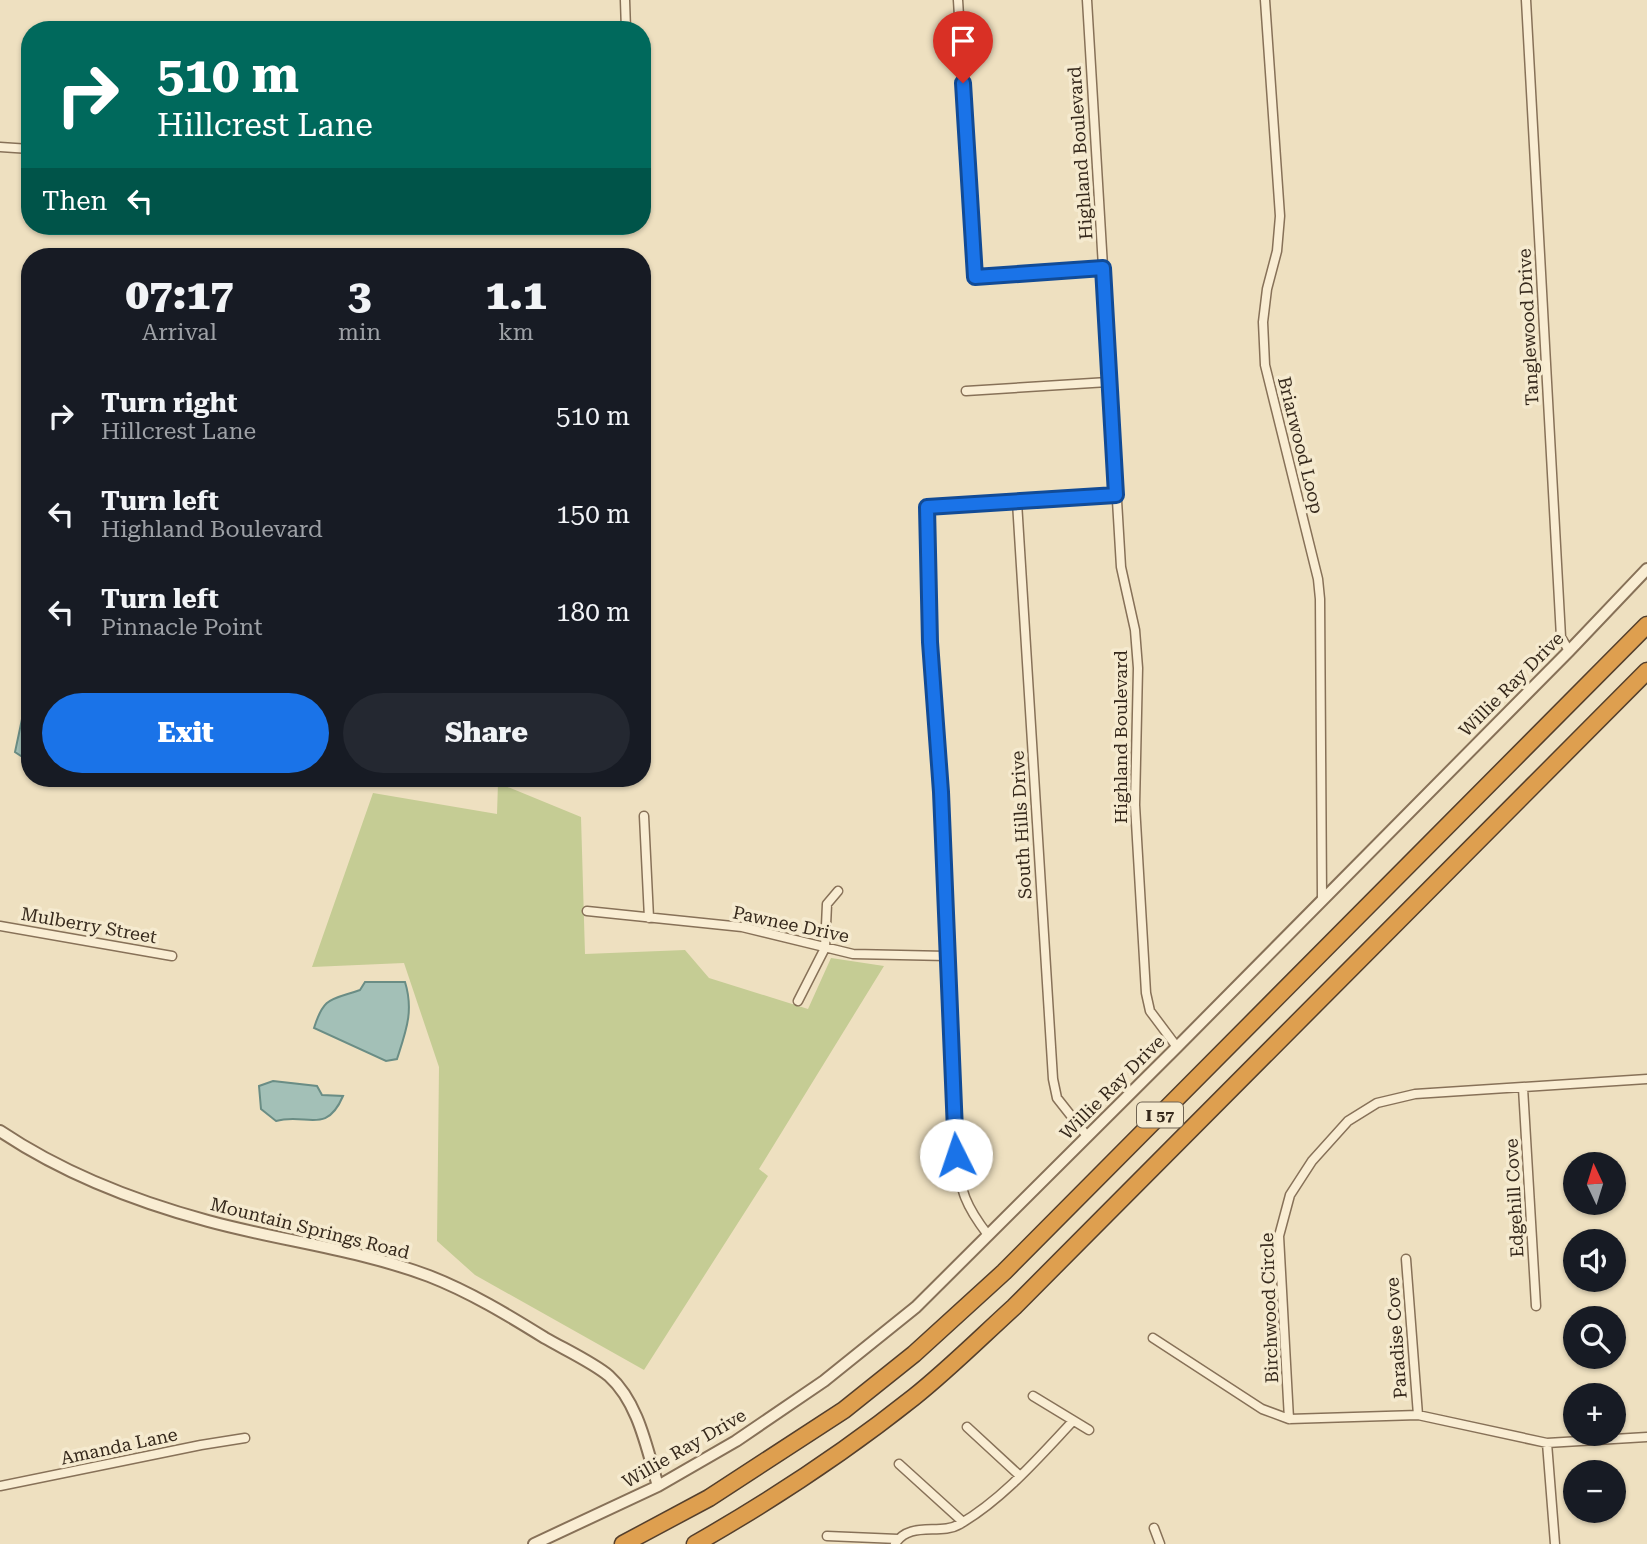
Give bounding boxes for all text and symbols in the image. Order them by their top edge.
pin [933,11,993,83]
icon: arrive [944,22,982,60]
text: 510 m [157,47,299,104]
icon: right [42,49,133,140]
street label: Highland Boulevard [1063,65,1097,240]
text: Hillcrest Lane [157,106,373,144]
icon: left [121,182,159,220]
text: Then [42,186,107,216]
street label: Tanglewood Drive [1513,248,1543,406]
text: 07:17 [125,270,233,319]
text: 3 [348,270,371,319]
text: 1.1 [486,270,547,319]
text: Arrival [142,319,217,346]
text: min [338,319,381,346]
text: km [498,319,534,346]
street label: Briarwood Loop [1274,374,1328,516]
text: Turn right [101,388,237,418]
icon: right [42,397,80,435]
text: 510 m [556,401,630,431]
text: Hillcrest Lane [101,418,256,445]
text: Turn left [101,486,219,516]
icon: left [42,495,80,533]
text: 150 m [556,499,630,529]
text: Highland Boulevard [101,516,323,543]
text: Turn left [101,584,219,614]
icon: left [42,593,80,631]
text: 180 m [556,597,630,627]
text: Pinnacle Point [101,614,263,641]
street label: Willie Ray Drive [1454,627,1568,741]
street label: Highland Boulevard [1110,650,1131,824]
button: Exit [42,693,329,773]
button: Share [343,693,630,773]
street label: South Hills Drive [1007,750,1035,900]
street label: Pawnee Drive [731,901,851,947]
street label: Mulberry Street [20,903,159,947]
street label: Willie Ray Drive [1055,1030,1169,1144]
road number: I 57 [1137,1102,1183,1128]
position arrow [919,1118,993,1192]
street label: Edgehill Cove [1500,1138,1528,1258]
north arrow [1563,1152,1626,1214]
map controls [1563,1152,1626,1523]
street label: Mountain Springs Road [208,1193,412,1263]
button: sound [1563,1229,1626,1292]
street label: Birchwood Circle [1256,1232,1282,1384]
street label: Paradise Cove [1381,1277,1411,1399]
button: search [1563,1306,1626,1369]
button: + [1563,1383,1626,1446]
street label: Willie Ray Drive [619,1404,750,1492]
street label: Amanda Lane [59,1423,179,1469]
button: − [1563,1460,1626,1523]

